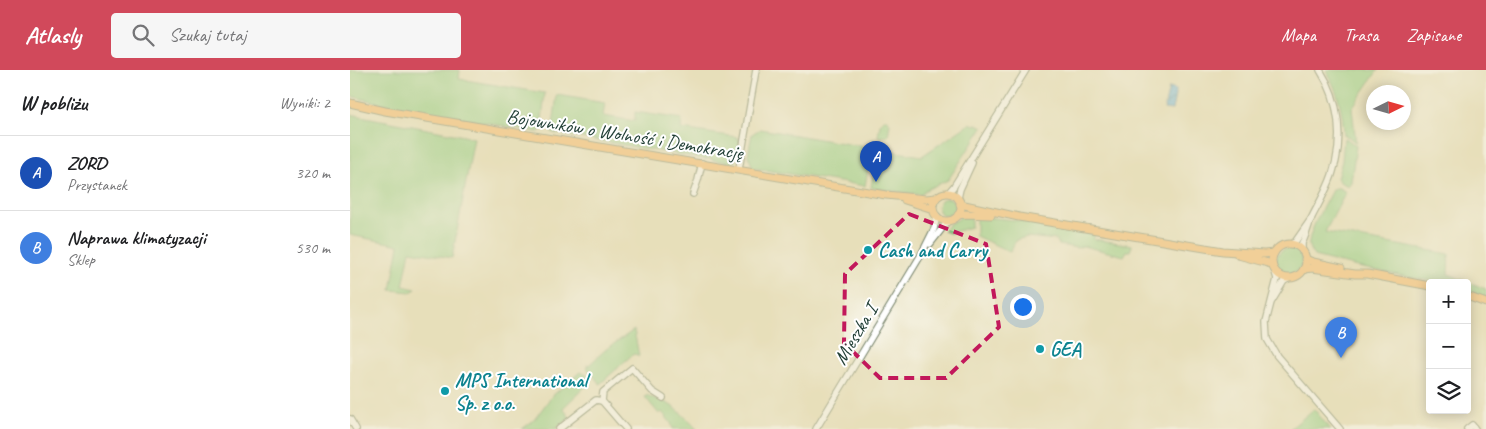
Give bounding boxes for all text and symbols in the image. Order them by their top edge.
search box [111,13,461,58]
text: Atlasly [25,20,81,50]
icon: search [129,21,157,49]
text: Szukaj tutaj [169,23,247,47]
text: Mapa [1281,24,1316,46]
text: Trasa [1344,24,1378,46]
text: Zapisane [1406,24,1461,46]
north arrow [1366,85,1411,130]
text: W pobliżu [20,90,87,116]
text: Wyniki: 2 [279,93,330,113]
street label: Bojowników o Wolność i Demokrację [505,103,746,166]
pin: A [860,141,892,182]
text: ZORD [67,151,107,175]
text: A [32,163,40,183]
text: 320 m [296,163,330,183]
text: Przystanek [67,175,127,195]
text: Naprawa klimatyzacji [67,226,206,250]
text: B [32,238,40,258]
text: 530 m [296,238,330,258]
place label: Cash and Carry [878,238,989,263]
marker: Cash and Carry [862,244,874,256]
text: Sklep [67,250,95,270]
map controls [1426,279,1471,414]
button: + [1426,279,1471,324]
your location [1010,294,1036,320]
street label: Mieszka I [828,295,886,369]
pin: B [1325,317,1357,358]
button: − [1426,324,1471,369]
place label: GEA [1050,337,1082,362]
marker: GEA [1034,343,1046,355]
place label: MPS International Sp. z o.o. [455,368,592,416]
button: layers [1426,369,1471,414]
marker: MPS International Sp. z o.o. [439,385,451,397]

